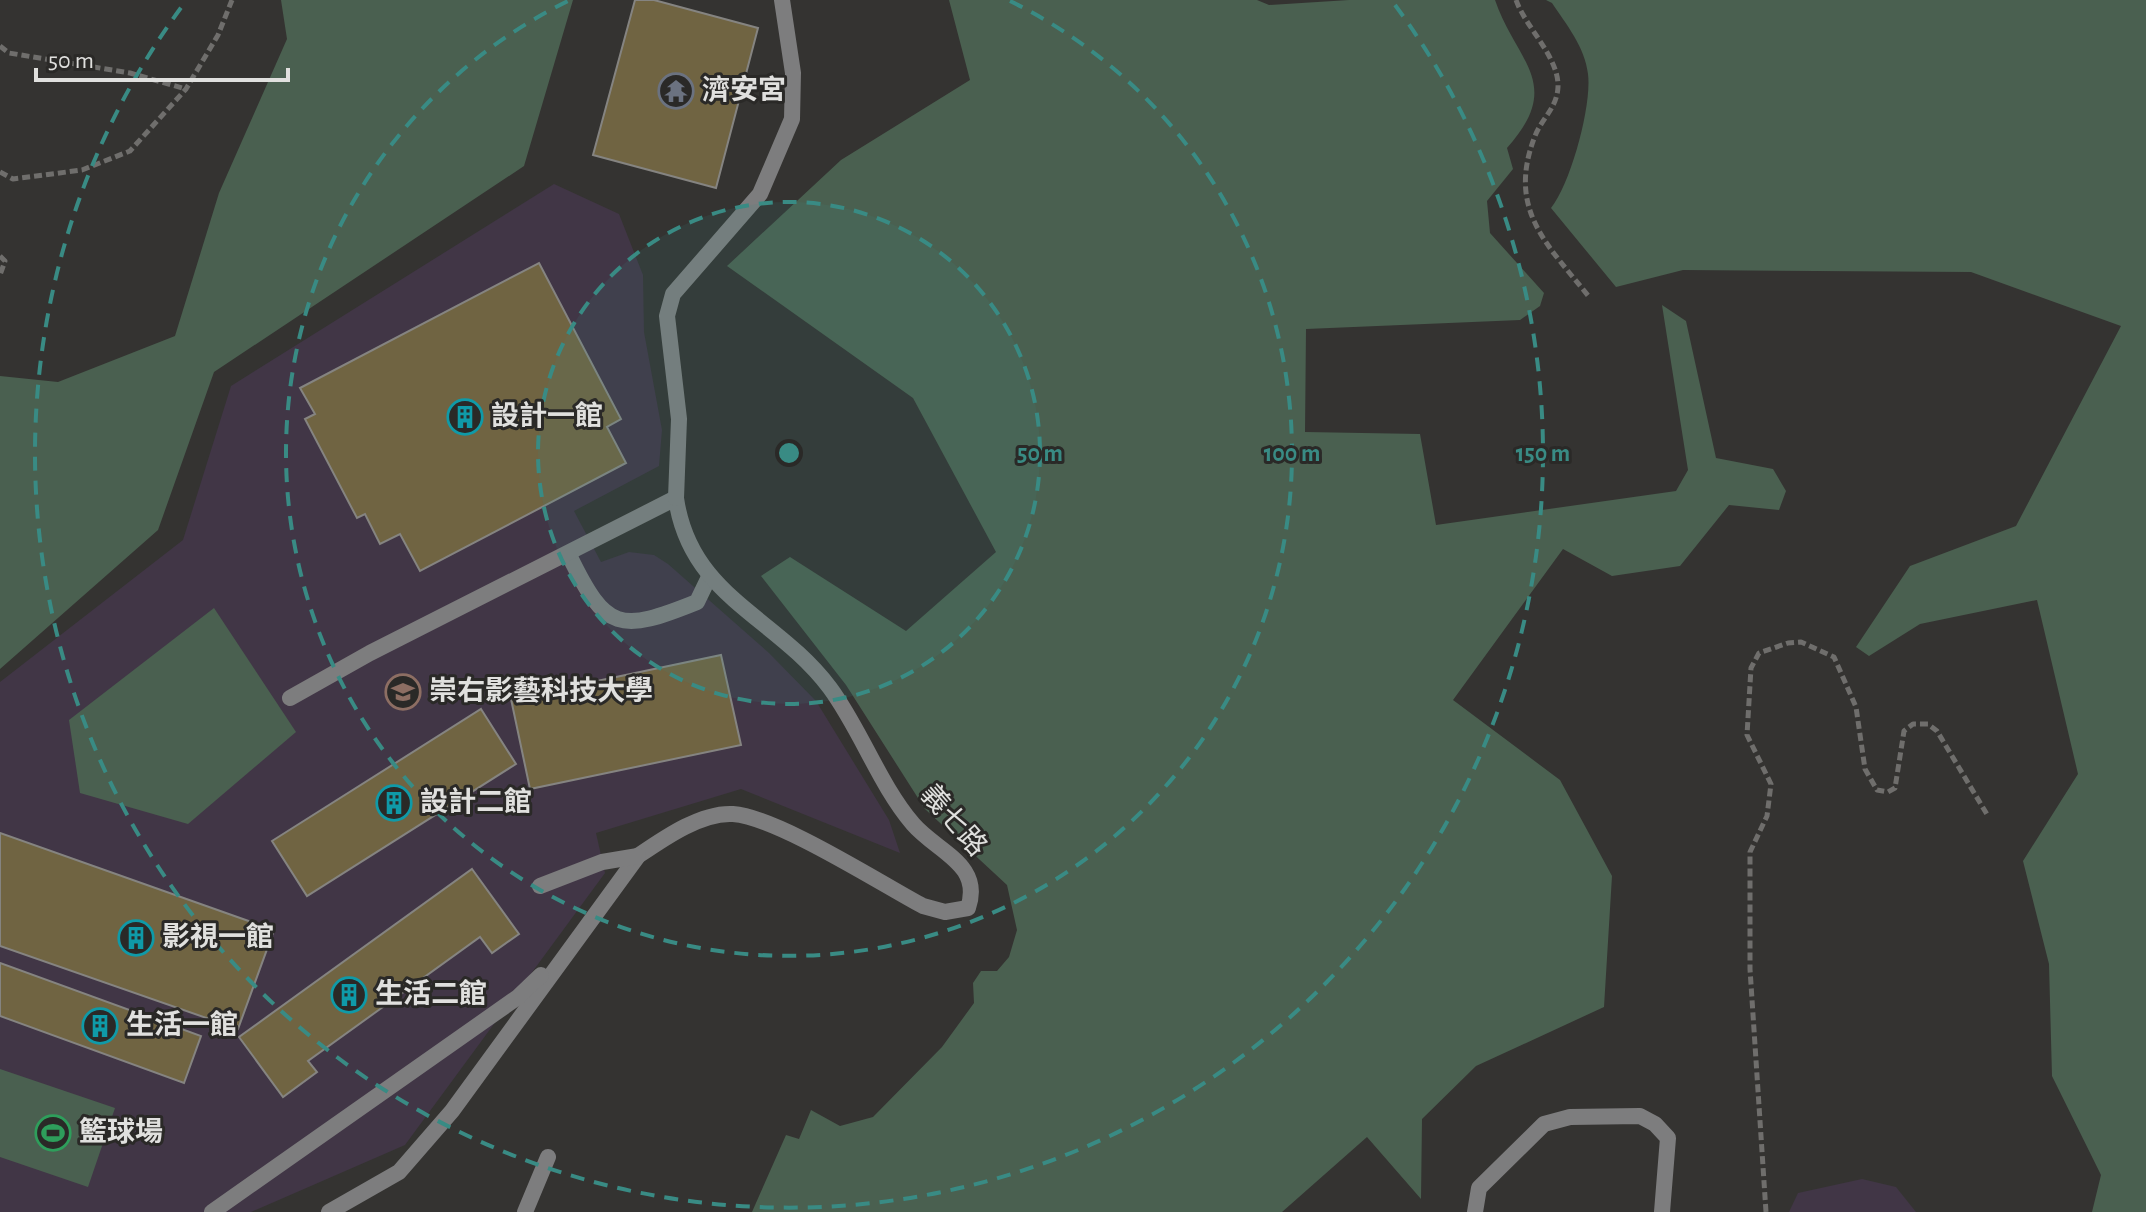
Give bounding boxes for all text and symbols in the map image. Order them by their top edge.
scale bar [36,32,288,82]
text: 50 m [48,49,94,73]
temple icon: 濟安宮 [657,72,695,110]
place label: 濟安宮 [702,74,786,105]
building icon: 設計一館 [446,398,484,436]
place label: 設計一館 [491,401,603,431]
centre of rings [775,439,803,467]
text: 50 m [1017,442,1063,466]
text: 100 m [1264,442,1320,466]
text: 150 m [1516,442,1570,466]
school or university icon: 崇右影藝科技大學 [384,673,422,711]
place label: 崇右影藝科技大學 [429,675,653,706]
street label: 義七路 [915,779,993,862]
building icon: 設計二館 [375,784,413,822]
place label: 設計二館 [420,787,532,817]
building icon: 影視一館 [117,919,155,957]
place label: 影視一館 [162,922,274,952]
building icon: 生活二館 [330,976,368,1014]
place label: 生活二館 [375,978,487,1009]
building icon: 生活一館 [81,1007,119,1045]
place label: 生活一館 [126,1009,238,1040]
sports icon: 籃球場 [34,1114,72,1152]
place label: 籃球場 [79,1116,163,1147]

